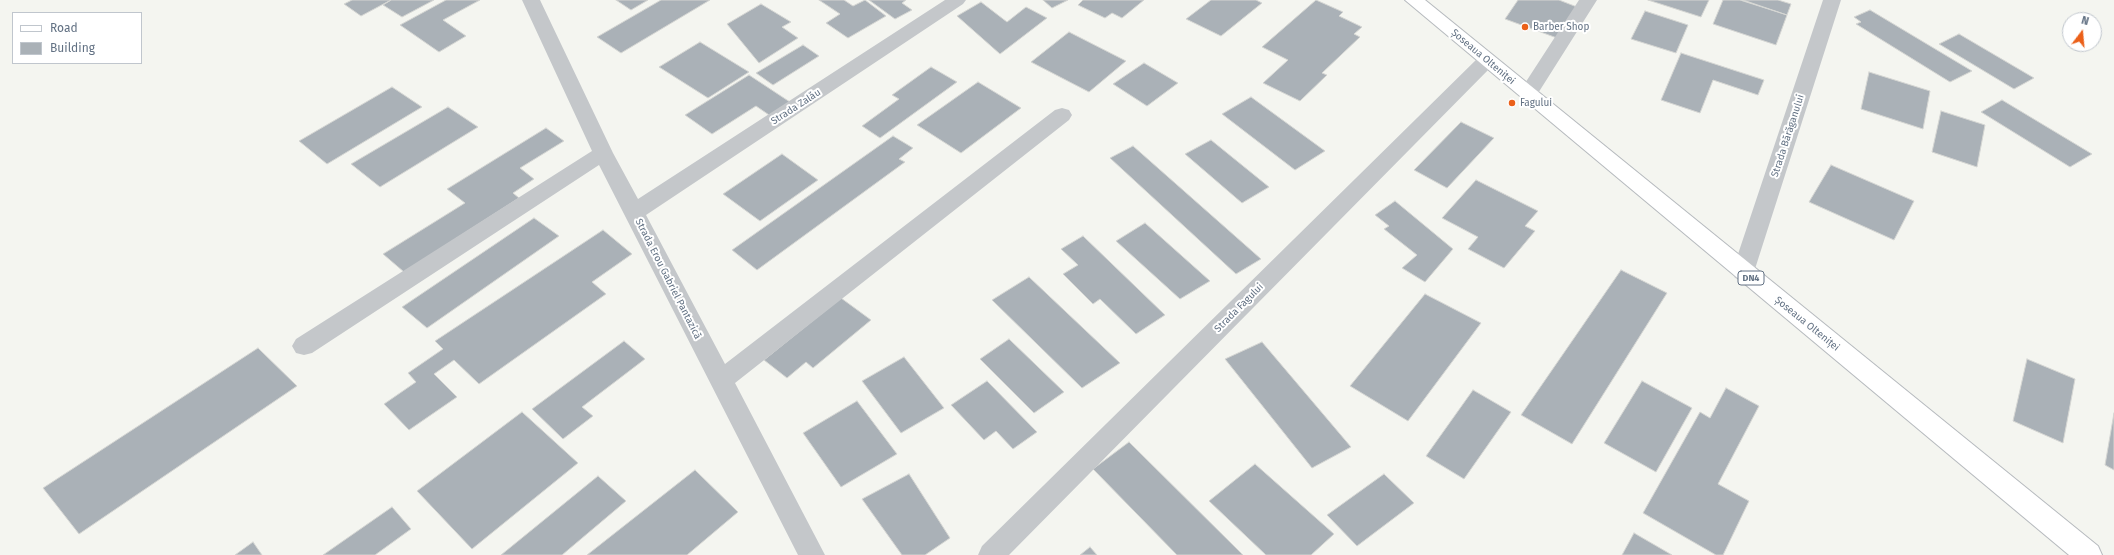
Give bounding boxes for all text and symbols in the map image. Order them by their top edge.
legend [12,12,142,64]
north arrow [2062,12,2102,52]
text: N [2080,14,2090,28]
text: Road [50,21,78,35]
place label: Barber Shop [1533,21,1589,33]
marker: Barber Shop [1520,22,1530,32]
street label: Șoseaua Olteniței [1449,27,1517,87]
text: Building [50,41,95,55]
street label: Strada Zalău [769,87,823,127]
street label: Strada Bărăganului [1769,93,1807,179]
place label: Fagului [1520,97,1552,109]
marker: Fagului [1507,98,1517,108]
street label: Strada Erou Gabriel Pantazică [632,217,704,341]
road number: DN4 [1738,271,1764,285]
street label: Strada Fagului [1212,281,1266,335]
street label: Șoseaua Olteniței [1772,294,1842,354]

